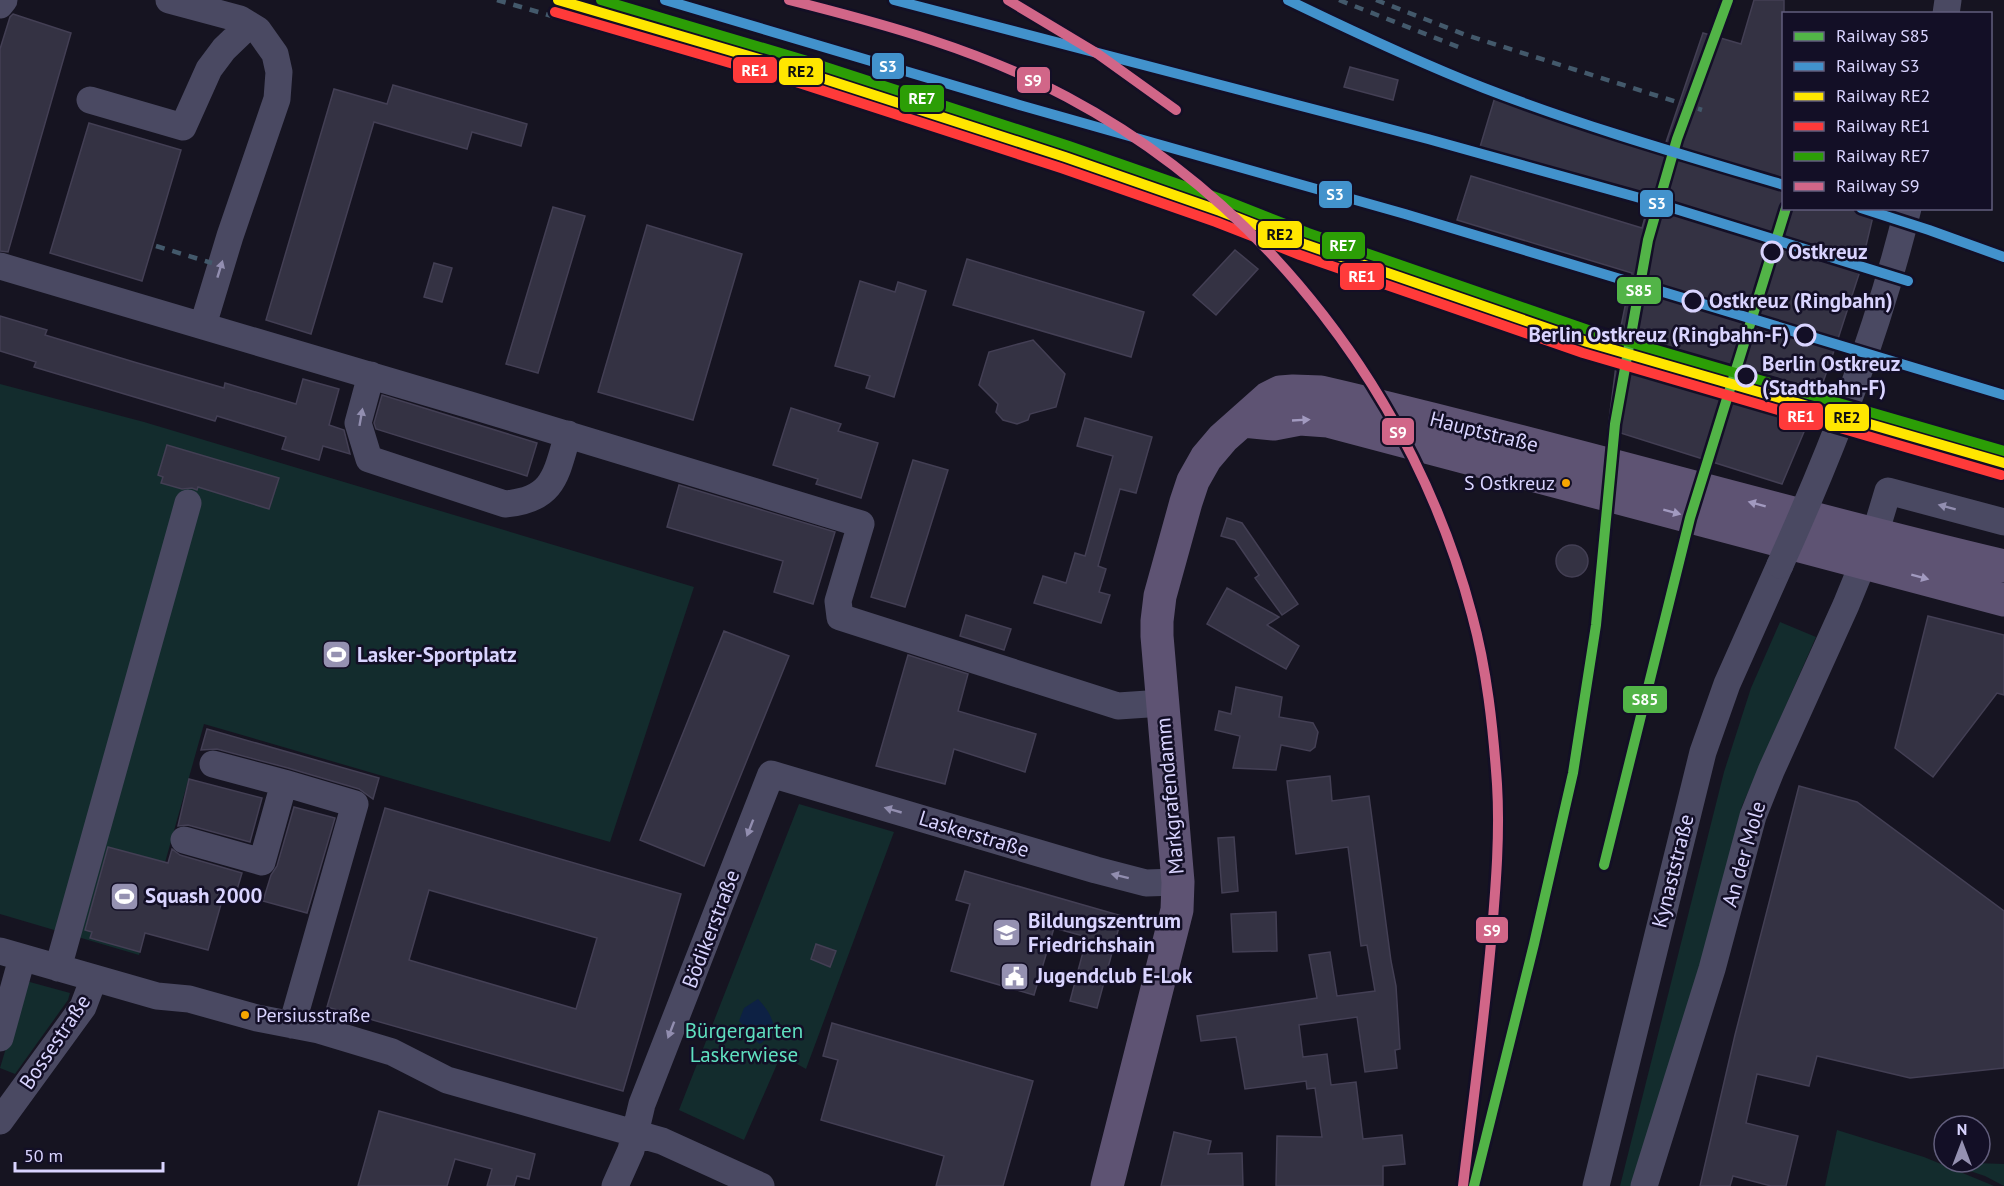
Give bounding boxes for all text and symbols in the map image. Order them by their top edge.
legend [1782,12,1992,210]
text: Railway S85 [1836,24,1929,47]
line badge: S3 [871,52,905,80]
text: Railway S3 [1836,54,1920,77]
line badge: RE1 [732,56,778,84]
text: S3 [879,56,897,76]
line badge: RE2 [778,57,824,86]
text: RE1 [741,60,769,80]
text: RE2 [787,61,815,81]
line badge: S9 [1016,66,1051,94]
text: S9 [1024,70,1042,90]
line badge: RE7 [899,84,945,113]
text: Railway RE2 [1836,84,1930,107]
text: RE7 [908,88,936,108]
text: Railway RE1 [1836,114,1930,137]
text: Railway RE7 [1836,144,1930,167]
text: Railway S9 [1836,174,1920,197]
line badge: S3 [1318,180,1353,209]
text: S3 [1326,184,1344,204]
line badge: S3 [1639,189,1674,218]
text: S3 [1648,193,1666,213]
line badge: RE2 [1257,220,1303,249]
text: RE2 [1266,224,1294,244]
line badge: RE7 [1321,231,1366,260]
text: RE7 [1329,235,1357,255]
place label: Ostkreuz [1788,238,1868,265]
marker: Ostkreuz [1761,241,1783,263]
one-way arrow [216,260,225,278]
line badge: RE1 [1339,262,1385,291]
text: RE1 [1348,266,1376,286]
line badge: S85 [1616,276,1662,305]
text: S85 [1626,280,1652,300]
place label: Ostkreuz (Ringbahn) [1709,287,1893,314]
marker: Ostkreuz (Ringbahn) [1682,290,1704,312]
place label: Berlin Ostkreuz (Ringbahn-F) [1529,321,1789,348]
marker: Berlin Ostkreuz (Ringbahn-F) [1794,324,1816,346]
place label: Berlin Ostkreuz (Stadtbahn-F) [1762,350,1900,401]
marker: Berlin Ostkreuz (Stadtbahn-F) [1735,365,1757,387]
line badge: RE1 [1778,402,1824,431]
line badge: RE2 [1824,403,1870,432]
street label: Hauptstraße [1427,405,1541,458]
text: RE1 [1787,406,1815,426]
one-way arrow [356,407,365,426]
text: RE2 [1833,407,1861,427]
one-way arrow [1292,415,1311,424]
line badge: S9 [1381,417,1415,446]
text: S9 [1389,422,1407,442]
place label: S Ostkreuz [1464,470,1555,496]
marker: S Ostkreuz [1560,477,1572,489]
one-way arrow [1748,498,1767,508]
one-way arrow [1938,502,1956,511]
one-way arrow [1663,507,1681,517]
one-way arrow [1911,573,1929,582]
sports icon: Lasker-Sportplatz [320,639,352,671]
place label: Lasker-Sportplatz [357,641,517,668]
line badge: S85 [1622,685,1668,714]
text: S85 [1632,689,1658,709]
street label: Markgrafendamm [1149,717,1190,876]
street label: An der Mole [1716,798,1771,910]
street label: Laskerstraße [916,804,1033,863]
one-way arrow [884,805,902,814]
street label: Kynaststraße [1645,811,1700,930]
one-way arrow [745,820,755,838]
street label: Bödikerstraße [676,866,745,992]
one-way arrow [1111,871,1129,881]
sports icon: Squash 2000 [108,880,140,912]
place label: Squash 2000 [145,882,262,909]
place label: Bildungszentrum Friedrichshain [1028,907,1181,958]
line badge: S9 [1475,916,1509,944]
school or university icon: Bildungszentrum Friedrichshain [991,917,1023,949]
text: S9 [1483,920,1501,940]
public building icon: Jugendclub E-Lok [999,960,1031,992]
place label: Jugendclub E-Lok [1035,962,1193,989]
street label: Bossestraße [13,989,96,1094]
place label: Persiusstraße [256,1002,370,1028]
marker: Persiusstraße [239,1009,251,1021]
park label: Bürgergarten Laskerwiese [685,1017,803,1068]
one-way arrow [666,1021,676,1039]
north arrow [1932,1114,1992,1174]
text: N [1957,1119,1967,1139]
scale bar [15,1135,164,1173]
text: 50 m [24,1144,63,1167]

